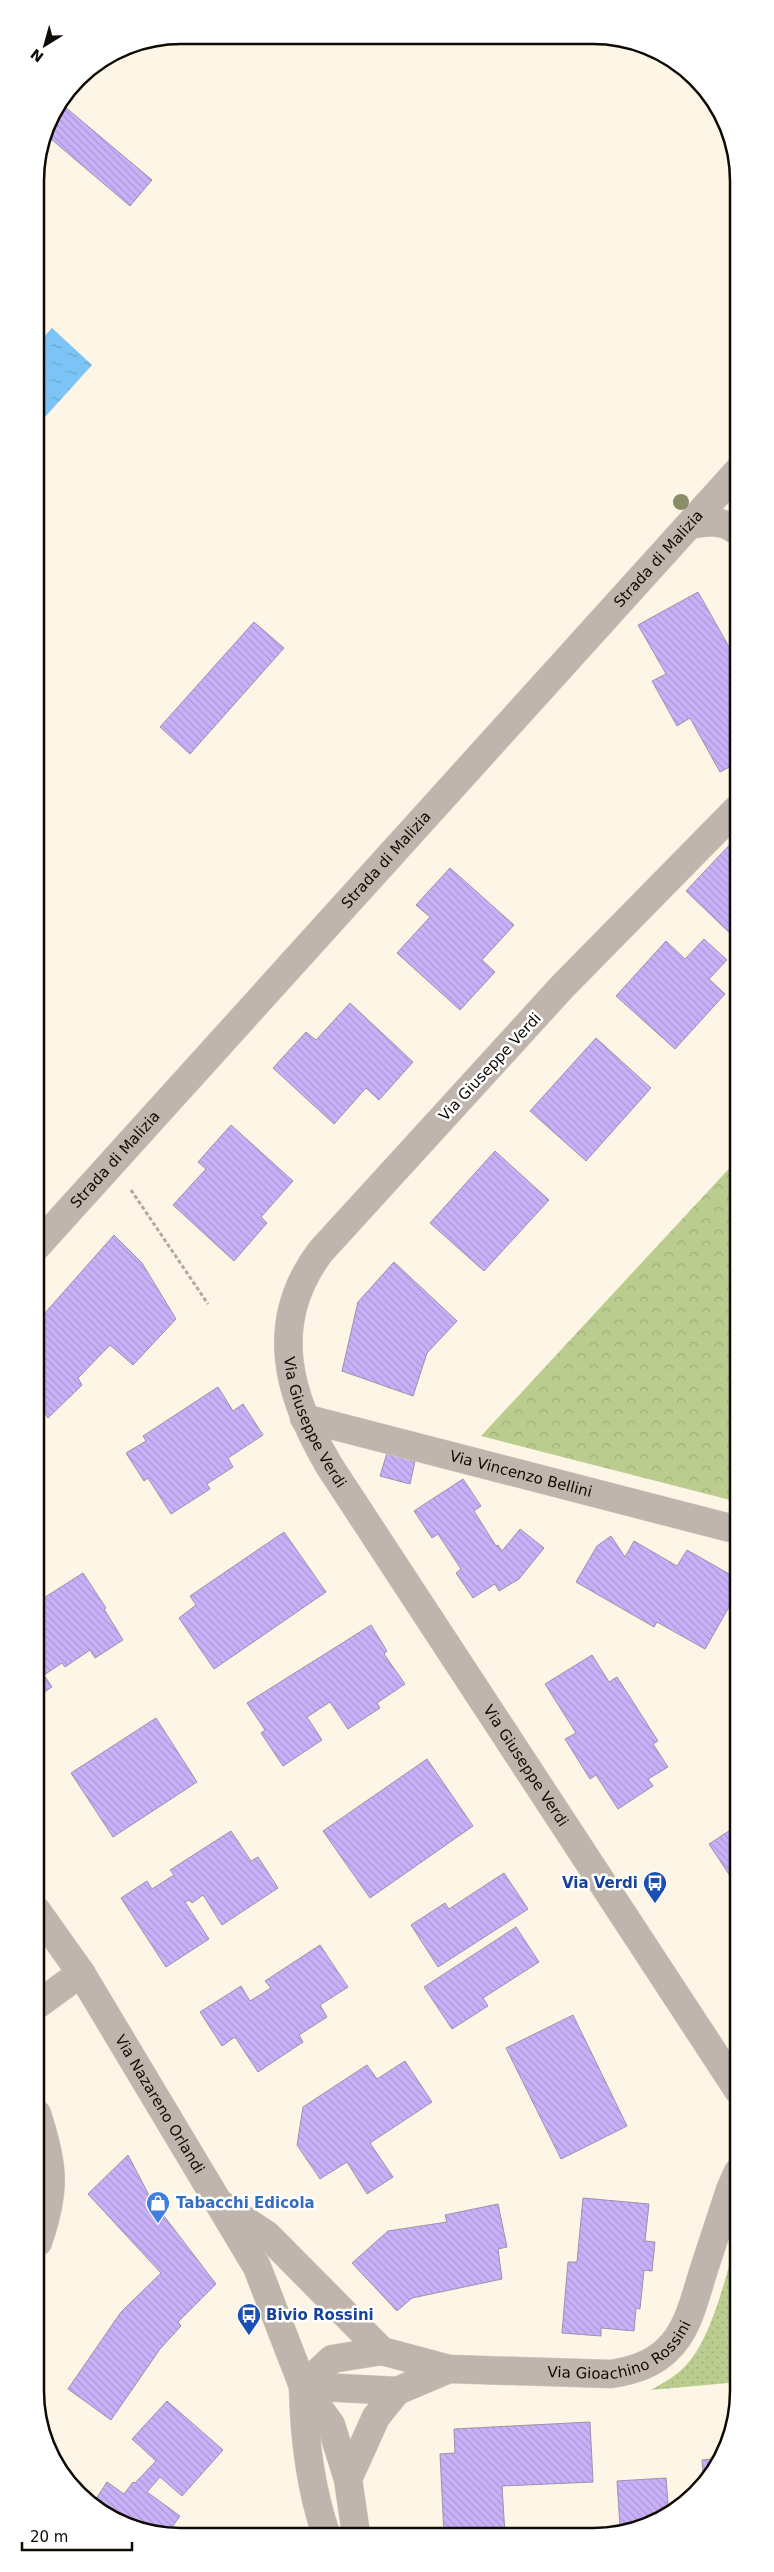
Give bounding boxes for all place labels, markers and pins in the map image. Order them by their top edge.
bus stop icon: Via Verdi [642,1870,668,1904]
place label: Via Verdi [562,1874,638,1892]
shop icon: Tabacchi Edicola [145,2190,171,2224]
place label: Tabacchi Edicola [176,2194,315,2212]
bus stop icon: Bivio Rossini [236,2302,262,2336]
place label: Bivio Rossini [266,2306,374,2324]

